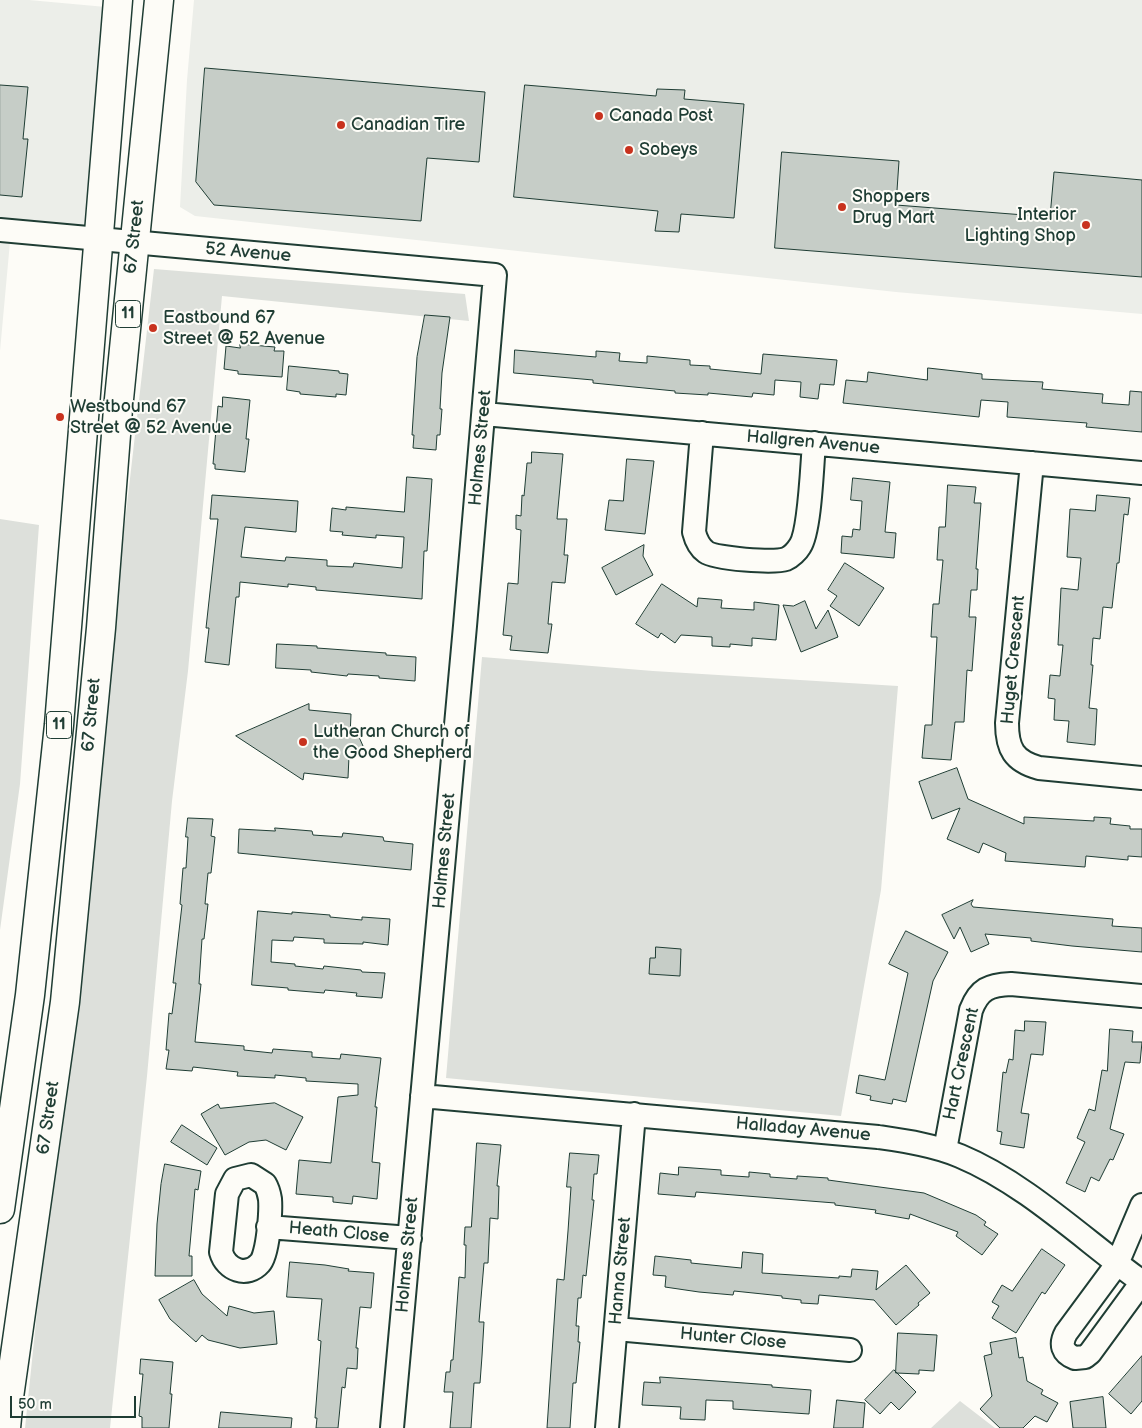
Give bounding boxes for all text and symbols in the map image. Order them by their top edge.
place label: Canada Post [609,105,713,127]
marker: Canada Post [593,110,605,122]
place label: Canadian Tire [351,114,465,136]
marker: Canadian Tire [335,119,347,131]
place label: Sobeys [639,139,698,161]
marker: Sobeys [623,144,635,156]
place label: Shoppers Drug Mart [852,186,935,228]
street label: 67 Street [120,199,150,275]
marker: Shoppers Drug Mart [836,201,848,213]
place label: Interior Lighting Shop [964,204,1076,246]
marker: Interior Lighting Shop [1080,219,1092,231]
street label: 52 Avenue [204,238,292,268]
road number: 11 [116,300,140,328]
place label: Eastbound 67 Street @ 52 Avenue [163,307,325,350]
marker: Eastbound 67 Street @ 52 Avenue [147,322,159,334]
street label: Holmes Street [465,389,497,507]
place label: Westbound 67 Street @ 52 Avenue [70,396,232,438]
marker: Westbound 67 Street @ 52 Avenue [54,411,66,423]
street label: Hallgren Avenue [745,426,881,460]
street label: Huget Crescent [998,595,1030,725]
street label: 67 Street [78,677,106,753]
road number: 11 [46,712,72,738]
place label: Lutheran Church of the Good Shepherd [313,721,472,764]
marker: Lutheran Church of the Good Shepherd [297,736,309,748]
street label: Holmes Street [429,792,461,910]
street label: Hart Crescent [939,1006,985,1122]
street label: 67 Street [33,1080,65,1156]
street label: Halladay Avenue [735,1113,871,1147]
street label: Holmes Street [392,1196,424,1314]
street label: Hanna Street [606,1216,636,1326]
street label: Heath Close [288,1218,390,1248]
street label: Hunter Close [679,1324,787,1354]
scale bar [12,1386,139,1418]
text: 50 m [18,1395,52,1414]

